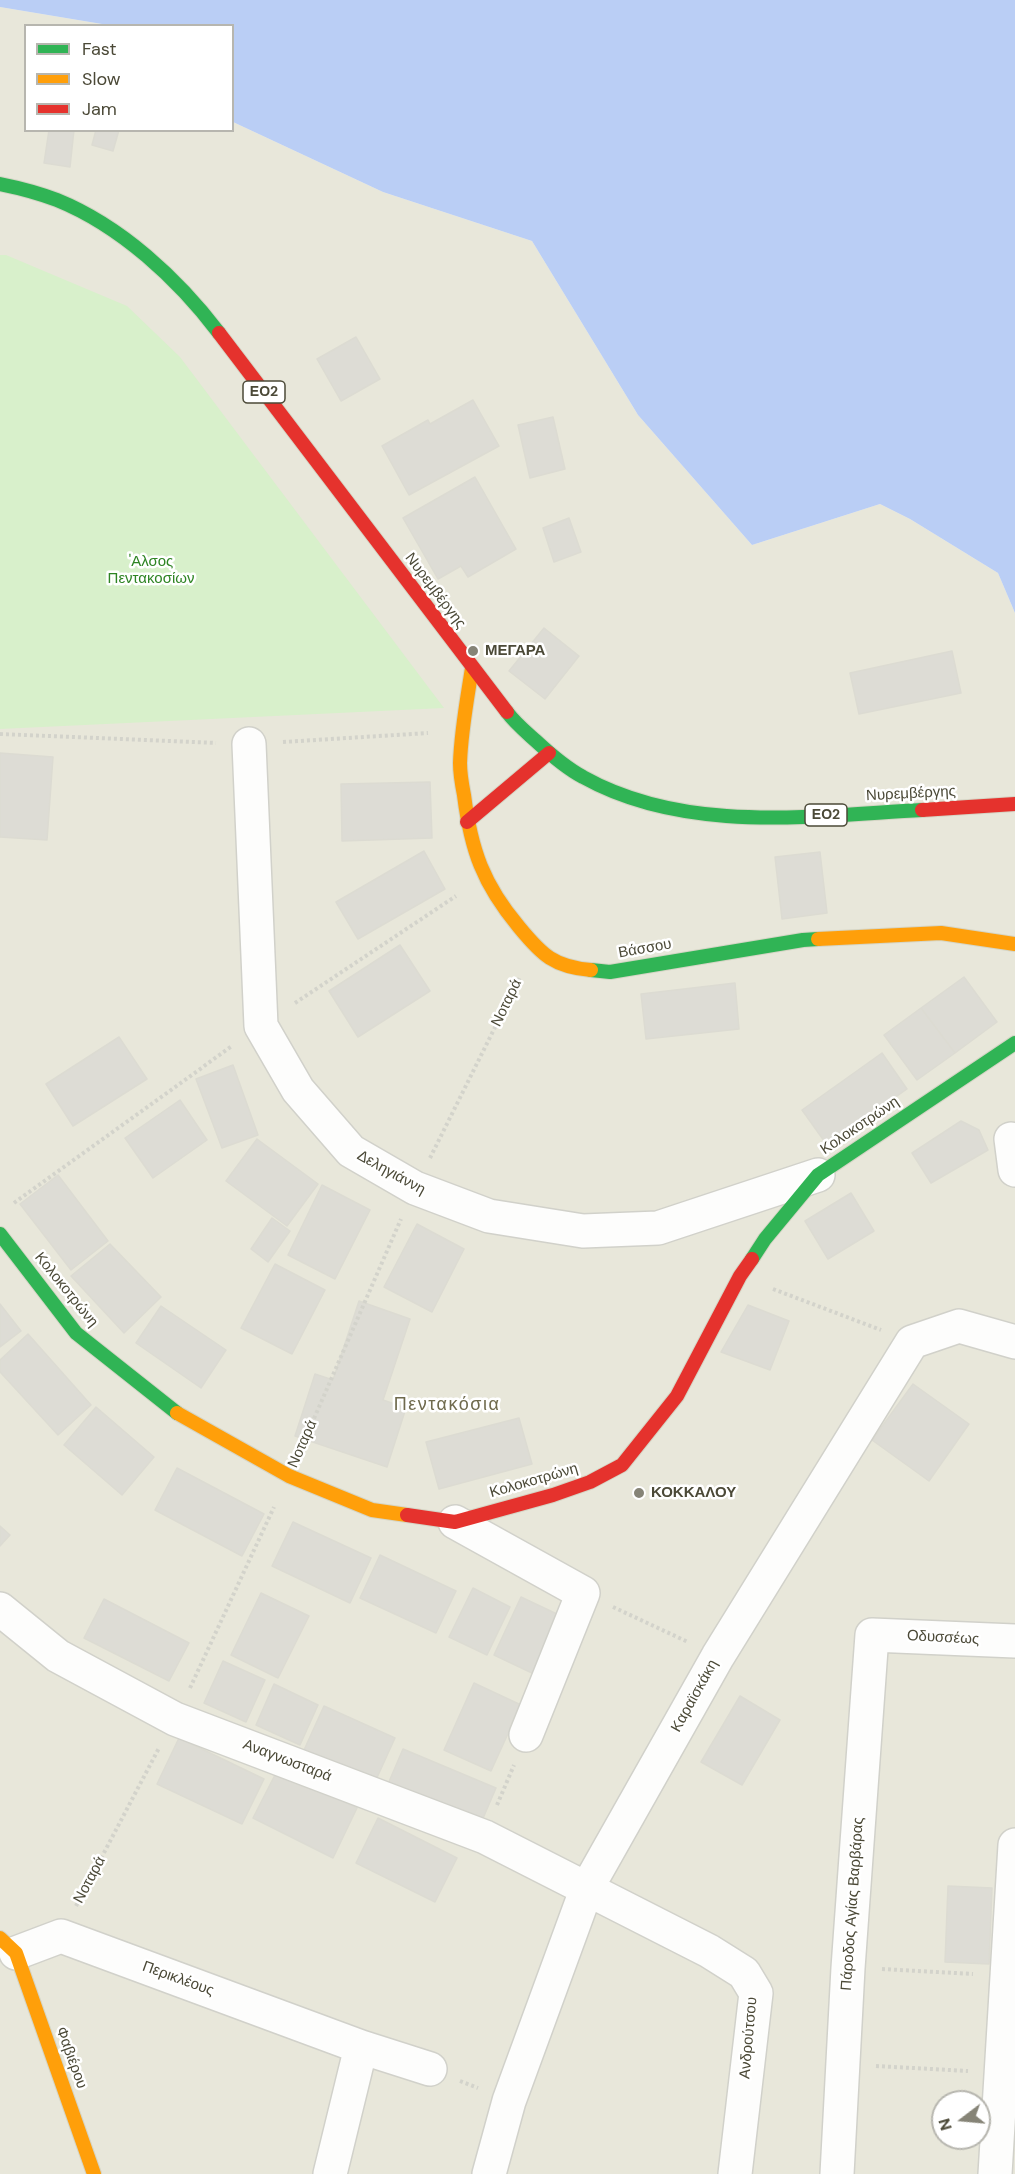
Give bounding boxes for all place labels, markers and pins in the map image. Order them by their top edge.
place label: ΜΕΓΑΡΑ [485,642,545,660]
marker: ΜΕΓΑΡΑ [466,644,480,658]
place label: ΚΟΚΚΑΛΟΥ [651,1484,736,1502]
marker: ΚΟΚΚΑΛΟΥ [632,1486,646,1500]

